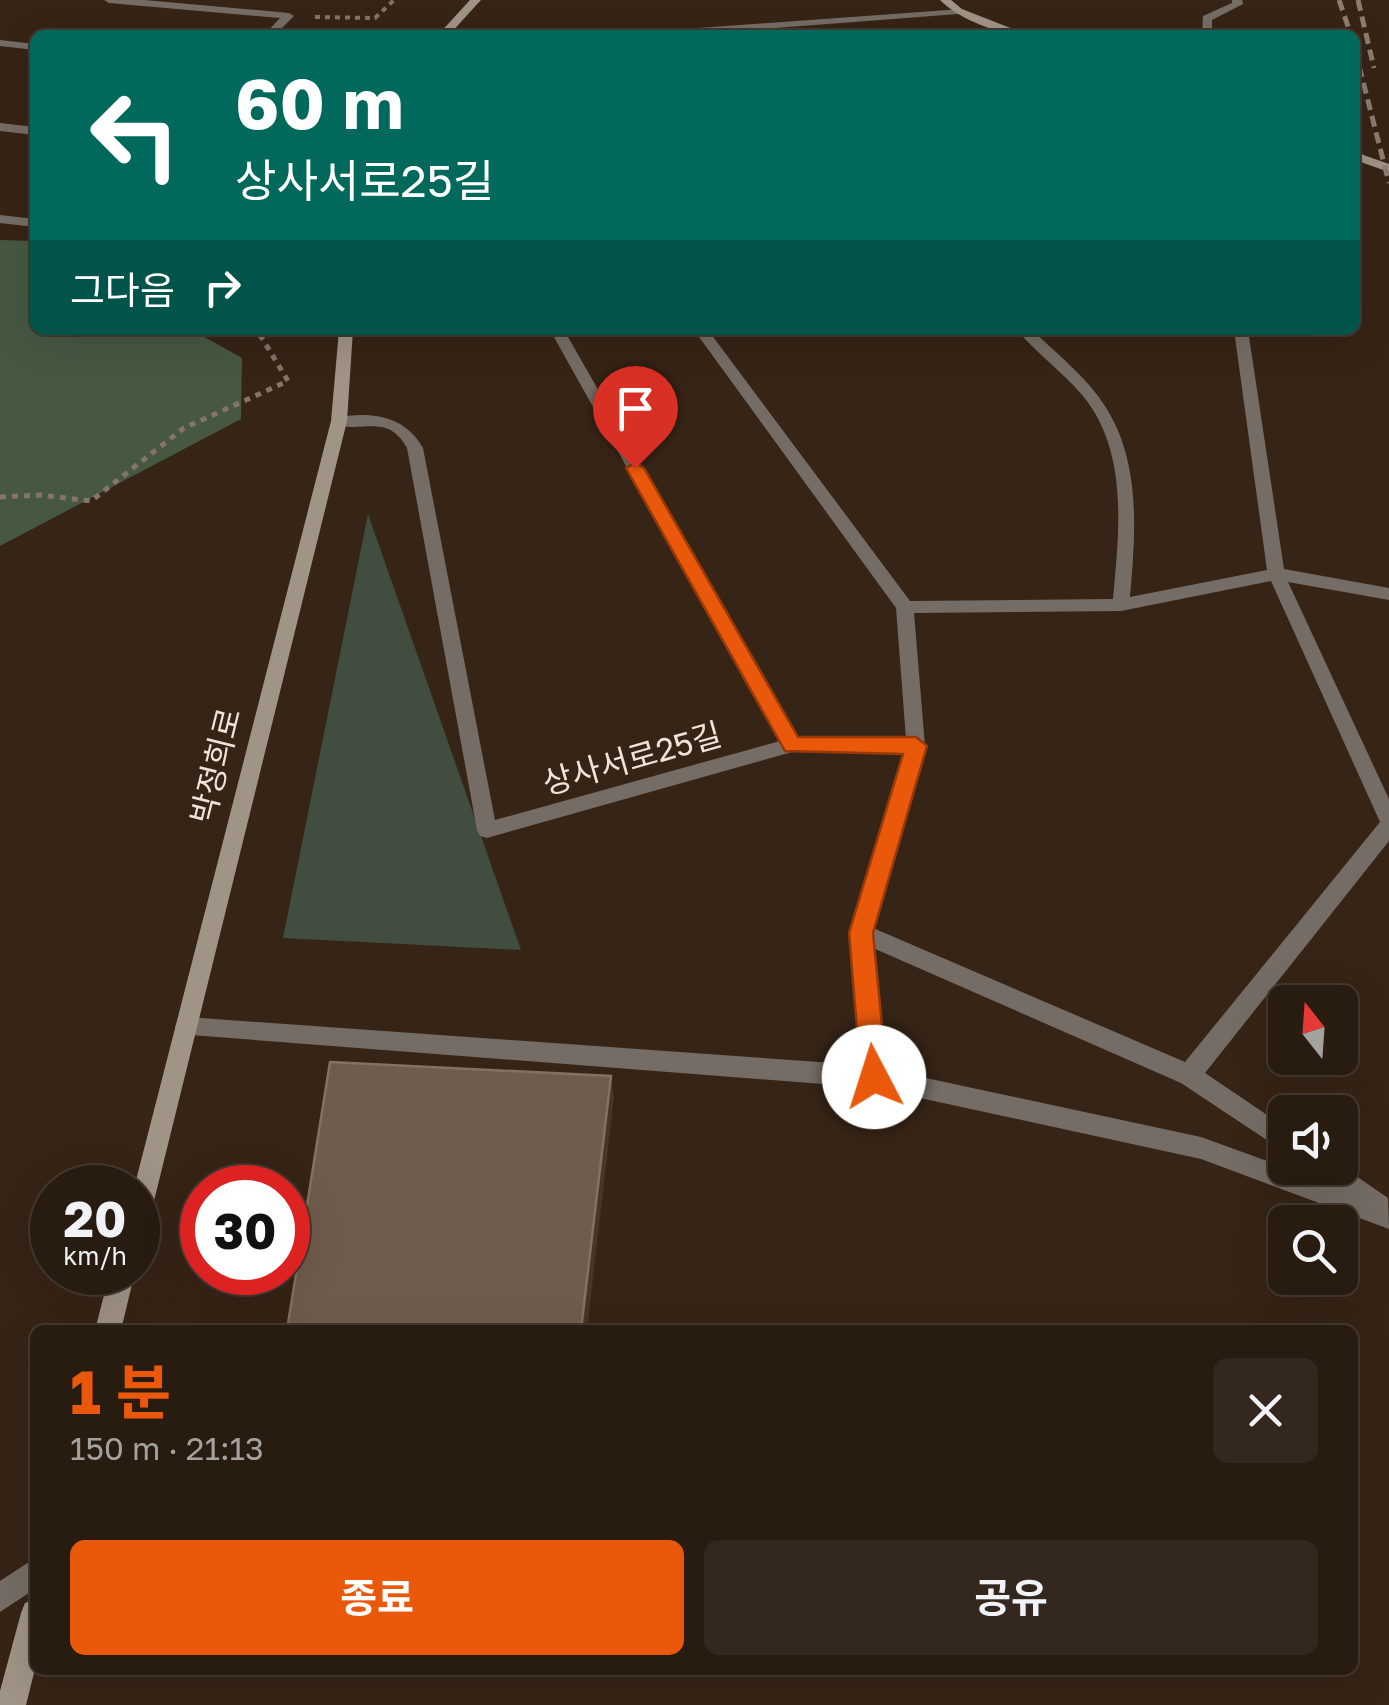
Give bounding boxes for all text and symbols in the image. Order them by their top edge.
text: 60 m [235,60,404,144]
icon: left [70,70,200,200]
text: 상사서로25길 [235,153,494,207]
icon: right [195,260,250,315]
text: 그다음 [70,267,175,312]
pin [593,366,678,469]
icon: arrive [608,381,663,436]
street label: 박정희로 [182,704,248,827]
street label: 상사서로25길 [538,714,726,802]
north arrow [1268,985,1358,1075]
map controls [1268,985,1358,1295]
position arrow [822,1025,926,1129]
button: sound [1268,1095,1358,1185]
speed limit sign: 30 [180,1165,310,1295]
text: 20 [63,1188,126,1248]
button: search [1268,1205,1358,1295]
text: km/h [63,1240,127,1271]
text: 1 분 [70,1355,171,1427]
button: close [1213,1358,1318,1463]
text: 150 m · 21:13 [70,1429,264,1467]
button: 종료 [70,1540,684,1655]
button: 공유 [704,1540,1318,1655]

